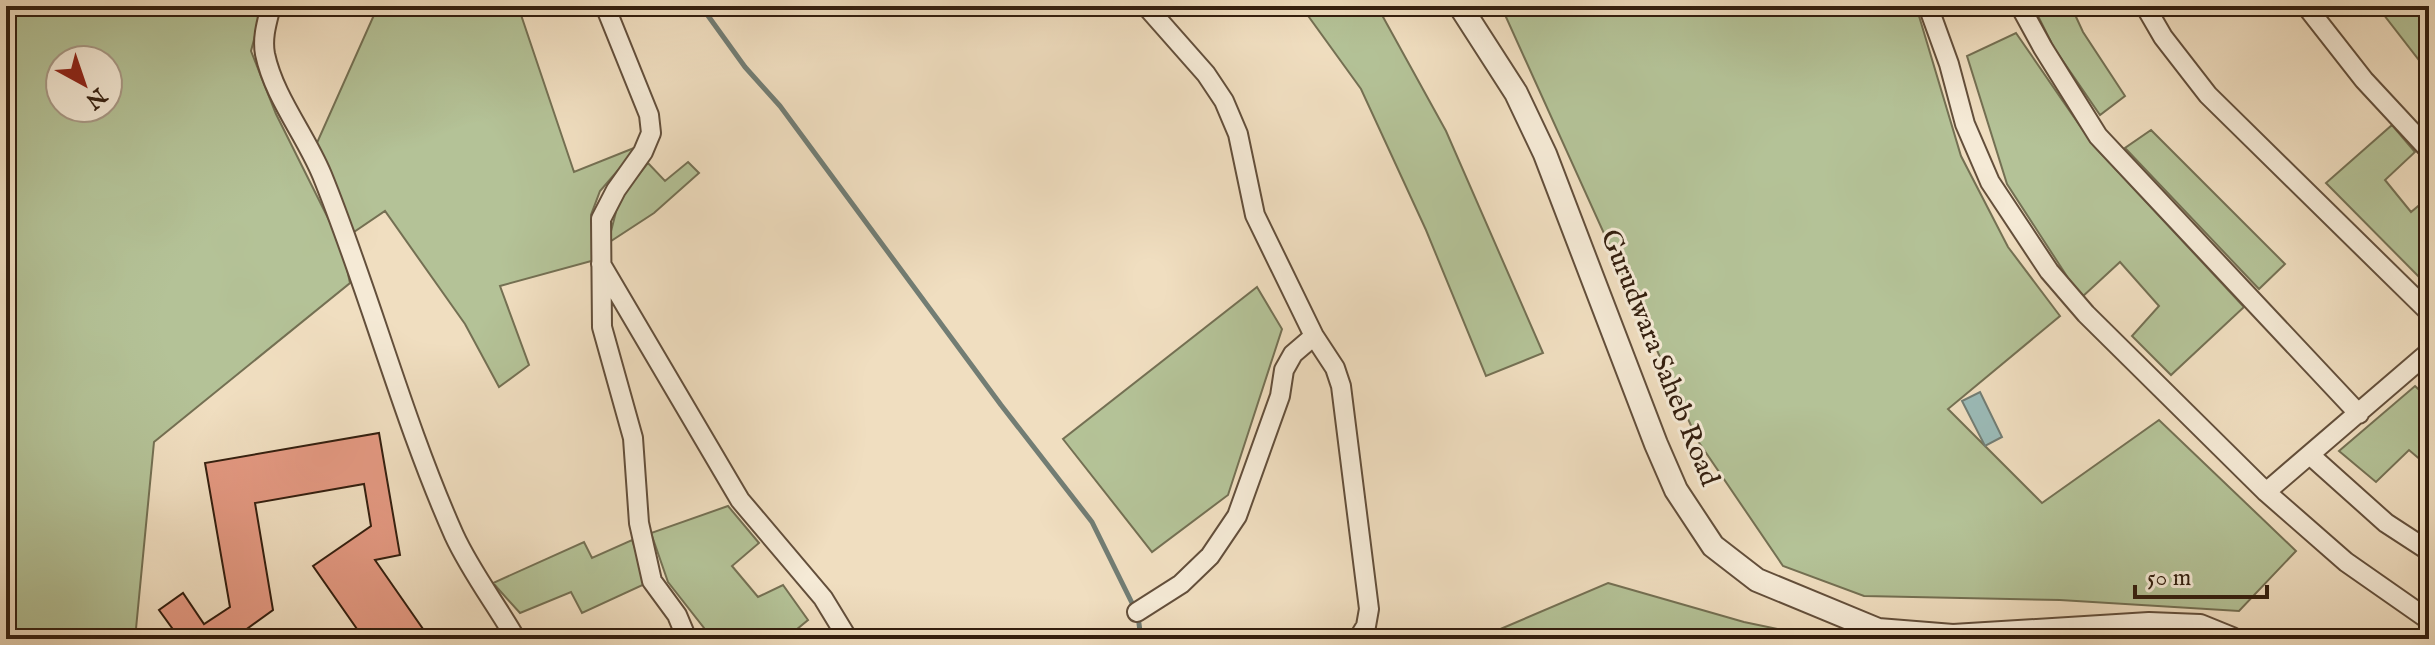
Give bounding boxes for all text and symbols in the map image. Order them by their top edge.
north arrow [44,44,124,124]
text: N [79,80,113,115]
street label: Gurudwara Saheb Road [1592,225,1727,492]
scale bar [2135,549,2267,599]
text: 50 m [2147,563,2191,594]

